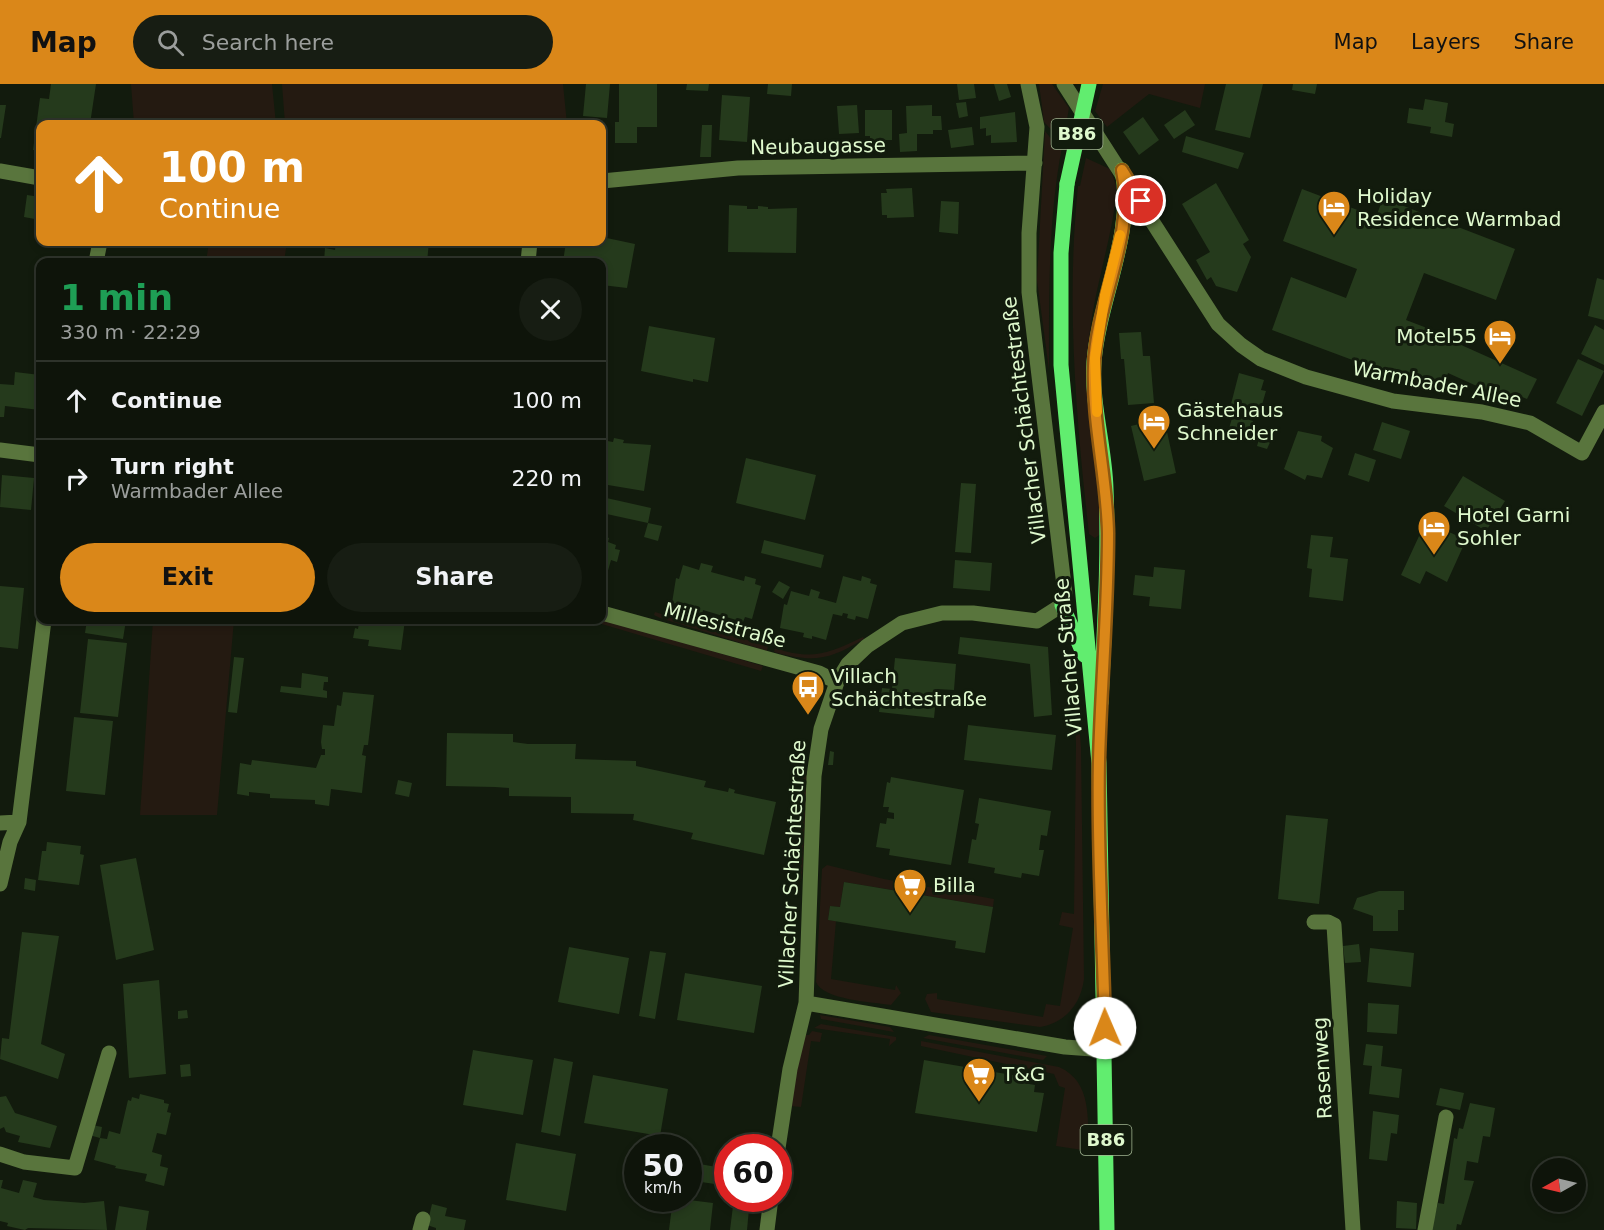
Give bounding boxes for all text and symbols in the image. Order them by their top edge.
search box [133,15,553,69]
text: Map [30,26,97,59]
icon: search [154,26,187,59]
text: Search here [202,30,334,55]
text: Map [1334,30,1378,54]
text: Layers [1411,30,1480,54]
text: Share [1513,30,1574,54]
road number: B86 [1052,119,1102,149]
street label: Neubaugasse [750,133,886,159]
text: 100 m [159,143,305,192]
icon: ahead [60,144,138,222]
pin [1115,175,1166,226]
icon: arrive [1124,184,1157,217]
place label: Holiday Residence Warmbad [1357,184,1561,231]
hotel icon: Holiday Residence Warmbad [1316,189,1352,236]
text: Continue [159,193,280,224]
text: 1 min [60,277,173,318]
button: close [519,278,582,341]
street label: Villacher Schächtestraße [997,295,1051,545]
hotel icon: Motel55 [1482,318,1518,365]
text: 330 m · 22:29 [60,320,201,344]
place label: Motel55 [1396,324,1477,348]
street label: Warmbader Allee [1350,356,1524,412]
icon: ahead [60,384,93,417]
text: Continue [111,388,222,413]
text: 100 m [512,388,582,413]
place label: Gästehaus Schneider [1177,398,1283,445]
hotel icon: Gästehaus Schneider [1136,403,1172,450]
text: Turn right [111,454,234,479]
icon: right [60,462,93,495]
text: 220 m [512,466,582,491]
text: Warmbader Allee [111,479,283,503]
place label: Hotel Garni Sohler [1457,503,1570,550]
hotel icon: Hotel Garni Sohler [1416,509,1452,556]
button: Exit [60,543,315,612]
button: Share [327,543,582,612]
street label: Villacher Straße [1049,577,1087,737]
street label: Millesistraße [661,597,789,653]
place label: Villach Schächtestraße [831,664,987,711]
bus stop icon: Villach Schächtestraße [790,669,826,716]
street label: Villacher Schächtestraße [774,739,810,989]
supermarket icon: Billa [892,867,928,914]
place label: Billa [933,873,976,897]
position arrow [1073,996,1137,1060]
street label: Rasenweg [1307,1016,1337,1120]
supermarket icon: T&G [961,1056,997,1103]
place label: T&G [1001,1062,1045,1086]
road number: B86 [1080,1125,1132,1155]
speed limit sign: 60 [714,1134,792,1212]
text: 50 [642,1148,684,1183]
north arrow [1532,1158,1586,1212]
map controls [1532,1158,1586,1212]
text: km/h [644,1179,682,1197]

